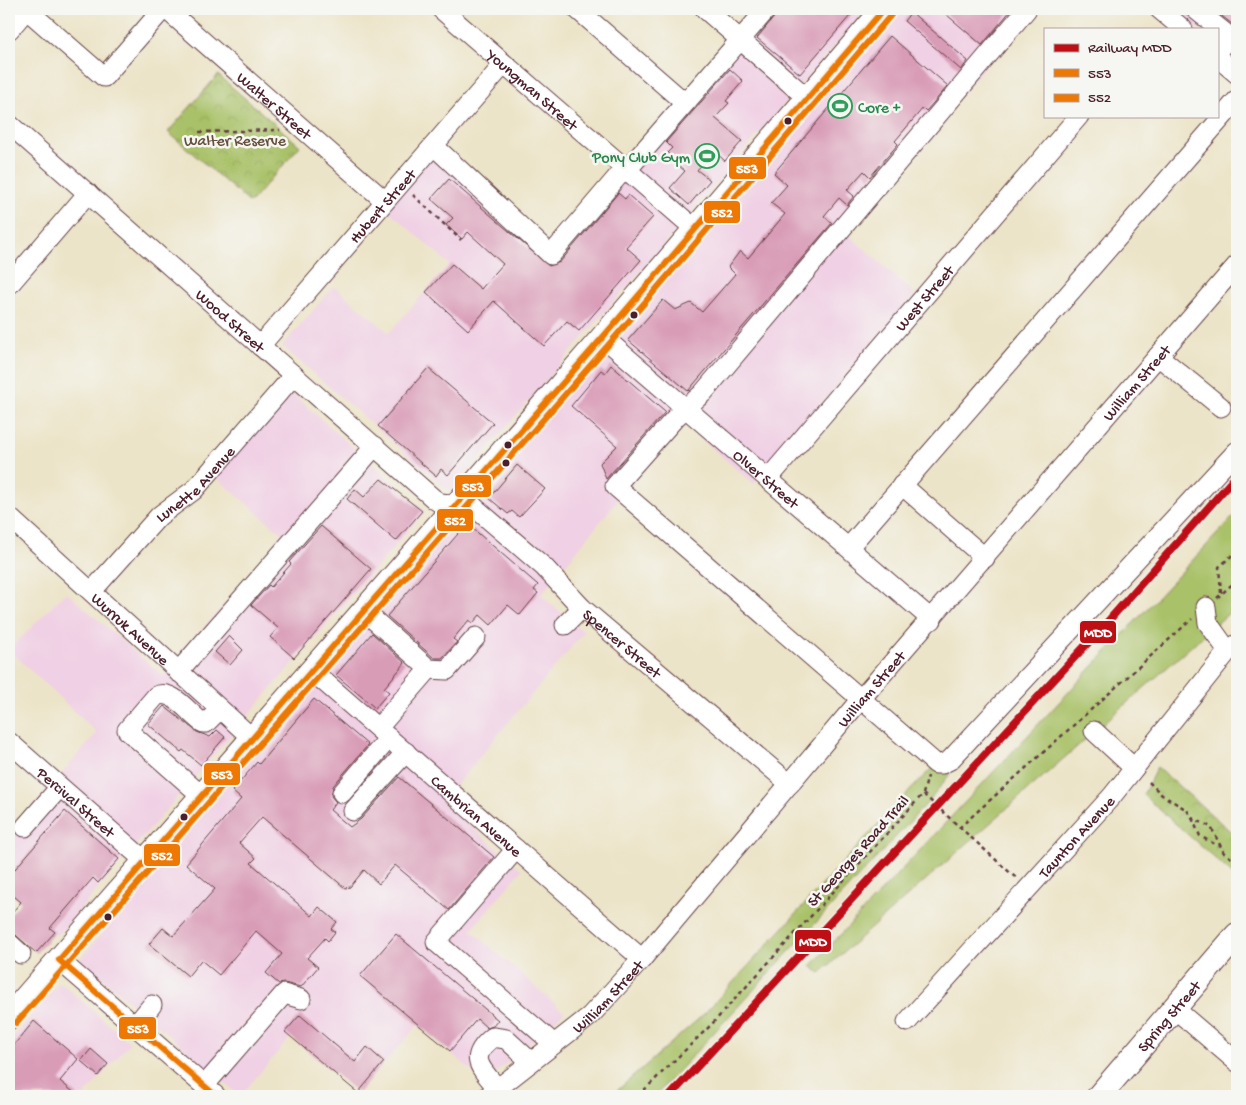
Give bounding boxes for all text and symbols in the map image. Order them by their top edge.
legend [1044,28,1218,118]
text: Railway MDD [1088,40,1172,58]
street label: Youngman Street [480,46,581,137]
text: 553 [1088,66,1112,84]
street label: Walter Street [232,69,315,146]
text: 552 [1088,90,1111,108]
sports icon: Core + [827,93,853,119]
place label: Core + [858,100,901,119]
unlabelled marker [783,116,793,126]
park label: Walter Reserve [184,133,287,152]
sports icon: Pony Club Gym [694,143,720,169]
place label: Pony Club Gym [591,150,691,169]
line badge: 553 [728,156,767,180]
text: 553 [736,162,758,179]
street label: Hubert Street [347,165,423,249]
line badge: 552 [703,200,741,224]
text: 552 [711,206,733,223]
street label: West Street [893,262,961,337]
street label: Wood Street [190,287,268,359]
unlabelled marker [629,310,639,320]
street label: William Street [1100,341,1177,426]
unlabelled marker [503,440,513,450]
street label: Lunette Avenue [153,443,241,528]
street label: Olver Street [728,447,802,515]
unlabelled marker [501,458,511,468]
line badge: 553 [454,474,492,498]
text: 553 [462,480,484,497]
line badge: 552 [436,508,474,532]
text: 552 [444,514,466,531]
street label: Wurruk Avenue [86,590,172,671]
street label: Spencer Street [577,607,665,685]
line badge: MDD [1079,620,1117,644]
text: MDD [1084,626,1113,643]
street label: William Street [835,647,912,732]
line badge: 553 [203,762,241,786]
street label: Percival Street [31,764,119,844]
text: 553 [211,768,233,785]
street label: Cambrian Avenue [425,773,525,863]
street label: St Georges Road Trail [805,793,915,912]
street label: Taunton Avenue [1035,793,1121,884]
unlabelled marker [179,812,189,822]
line badge: 552 [143,843,181,867]
text: 552 [151,849,173,866]
unlabelled marker [103,912,113,922]
line badge: MDD [794,929,832,953]
text: MDD [799,935,828,952]
street label: William Street [570,957,650,1039]
street label: Spring Street [1135,977,1207,1057]
line badge: 553 [118,1016,157,1040]
text: 553 [127,1022,149,1039]

